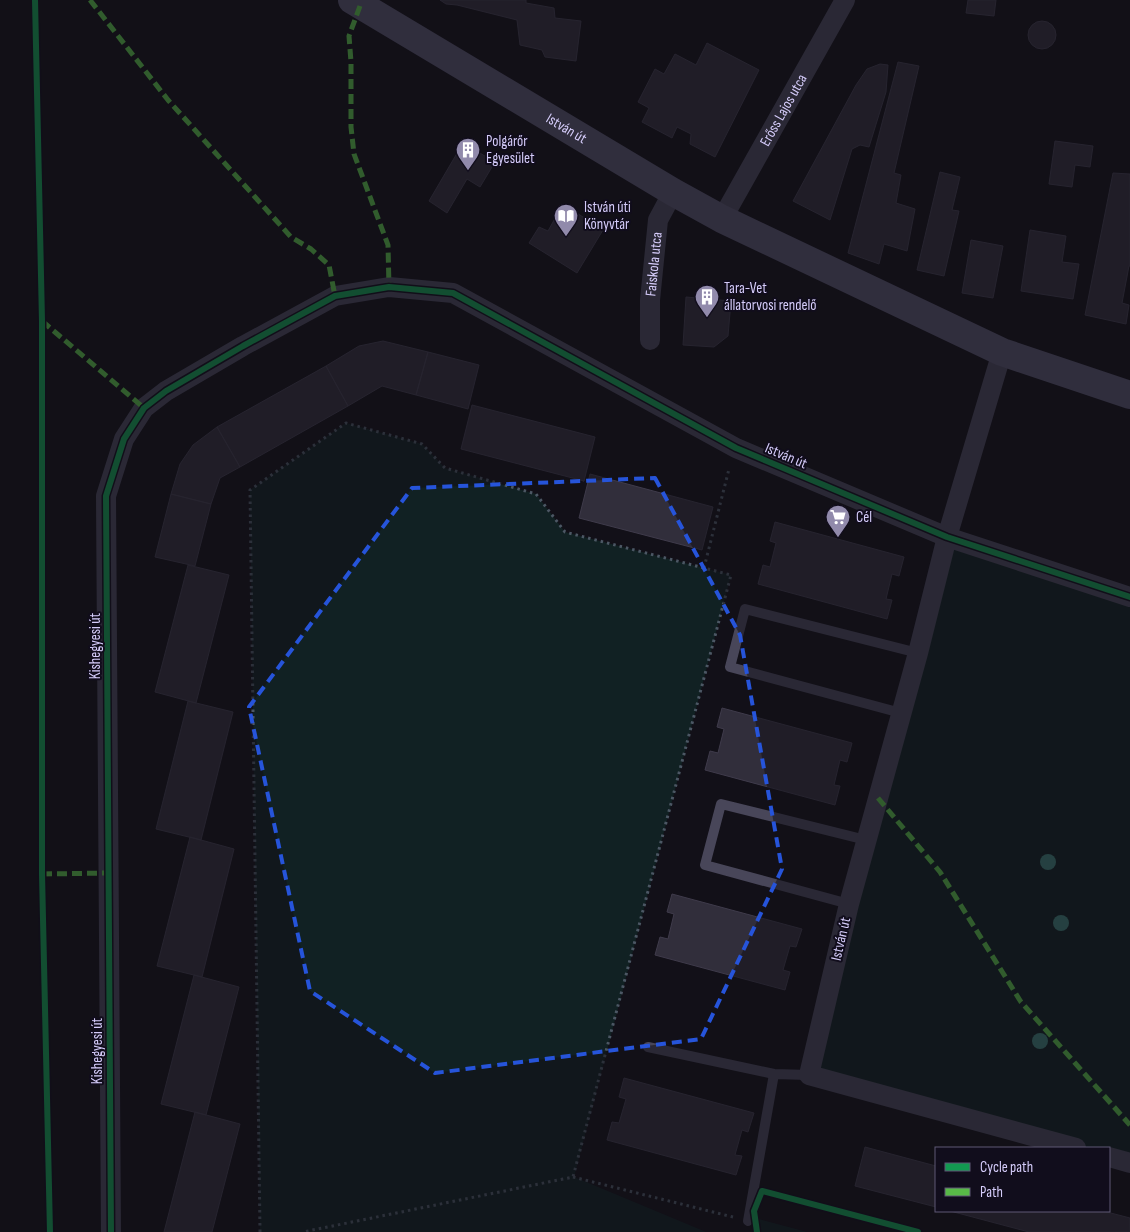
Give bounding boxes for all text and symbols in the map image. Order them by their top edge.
street label: Erőss Lajos utca [755,70,811,150]
street label: István út [543,109,591,148]
place label: Polgárőr Egyesület [486,132,535,168]
building icon: Polgárőr Egyesület [455,137,481,171]
place label: István úti Könyvtár [584,198,631,234]
library icon: István úti Könyvtár [553,203,579,237]
street label: Faiskola utca [641,231,666,297]
place label: Tara-Vet állatorvosi rendelő [724,279,817,315]
building icon: Tara-Vet állatorvosi rendelő [694,284,720,318]
street label: István út [762,439,810,474]
supermarket icon: Cél [825,504,851,538]
place label: Cél [856,508,872,527]
street label: Kishegyesi út [86,612,105,679]
street label: István út [827,915,855,963]
street label: Kishegyesi út [88,1017,107,1084]
legend [935,1147,1110,1212]
text: Cycle path [980,1158,1033,1177]
text: Path [980,1183,1003,1202]

